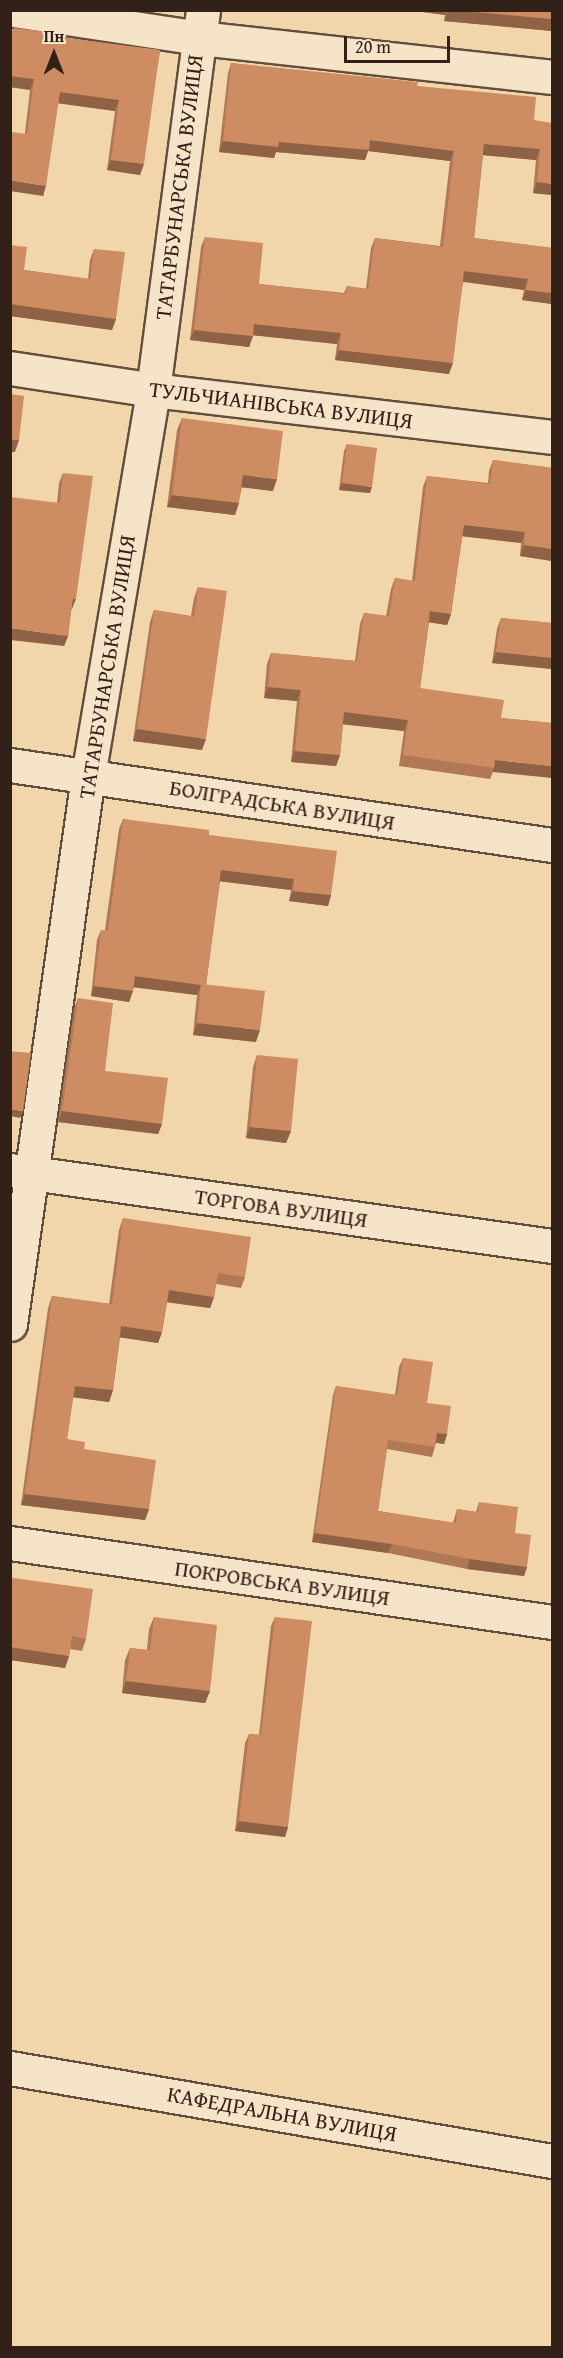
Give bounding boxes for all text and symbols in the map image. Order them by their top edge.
north arrow [24,24,84,84]
text: Пн [44,24,64,48]
scale bar [347,24,454,62]
text: 20 m [355,33,391,60]
street label: ТАТАРБУНАРСЬКА ВУЛИЦЯ [150,53,208,321]
street label: ТУЛЬЧИАНІВСЬКА ВУЛИЦЯ [148,376,414,434]
street label: ТАТАРБУНАРСЬКА ВУЛИЦЯ [73,533,141,801]
street label: БОЛГРАДСЬКА ВУЛИЦЯ [168,774,396,836]
street label: ТОРГОВА ВУЛИЦЯ [193,1183,369,1233]
street label: ПОКРОВСЬКА ВУЛИЦЯ [173,1555,391,1611]
street label: КАФЕДРАЛЬНА ВУЛИЦЯ [165,2081,399,2147]

